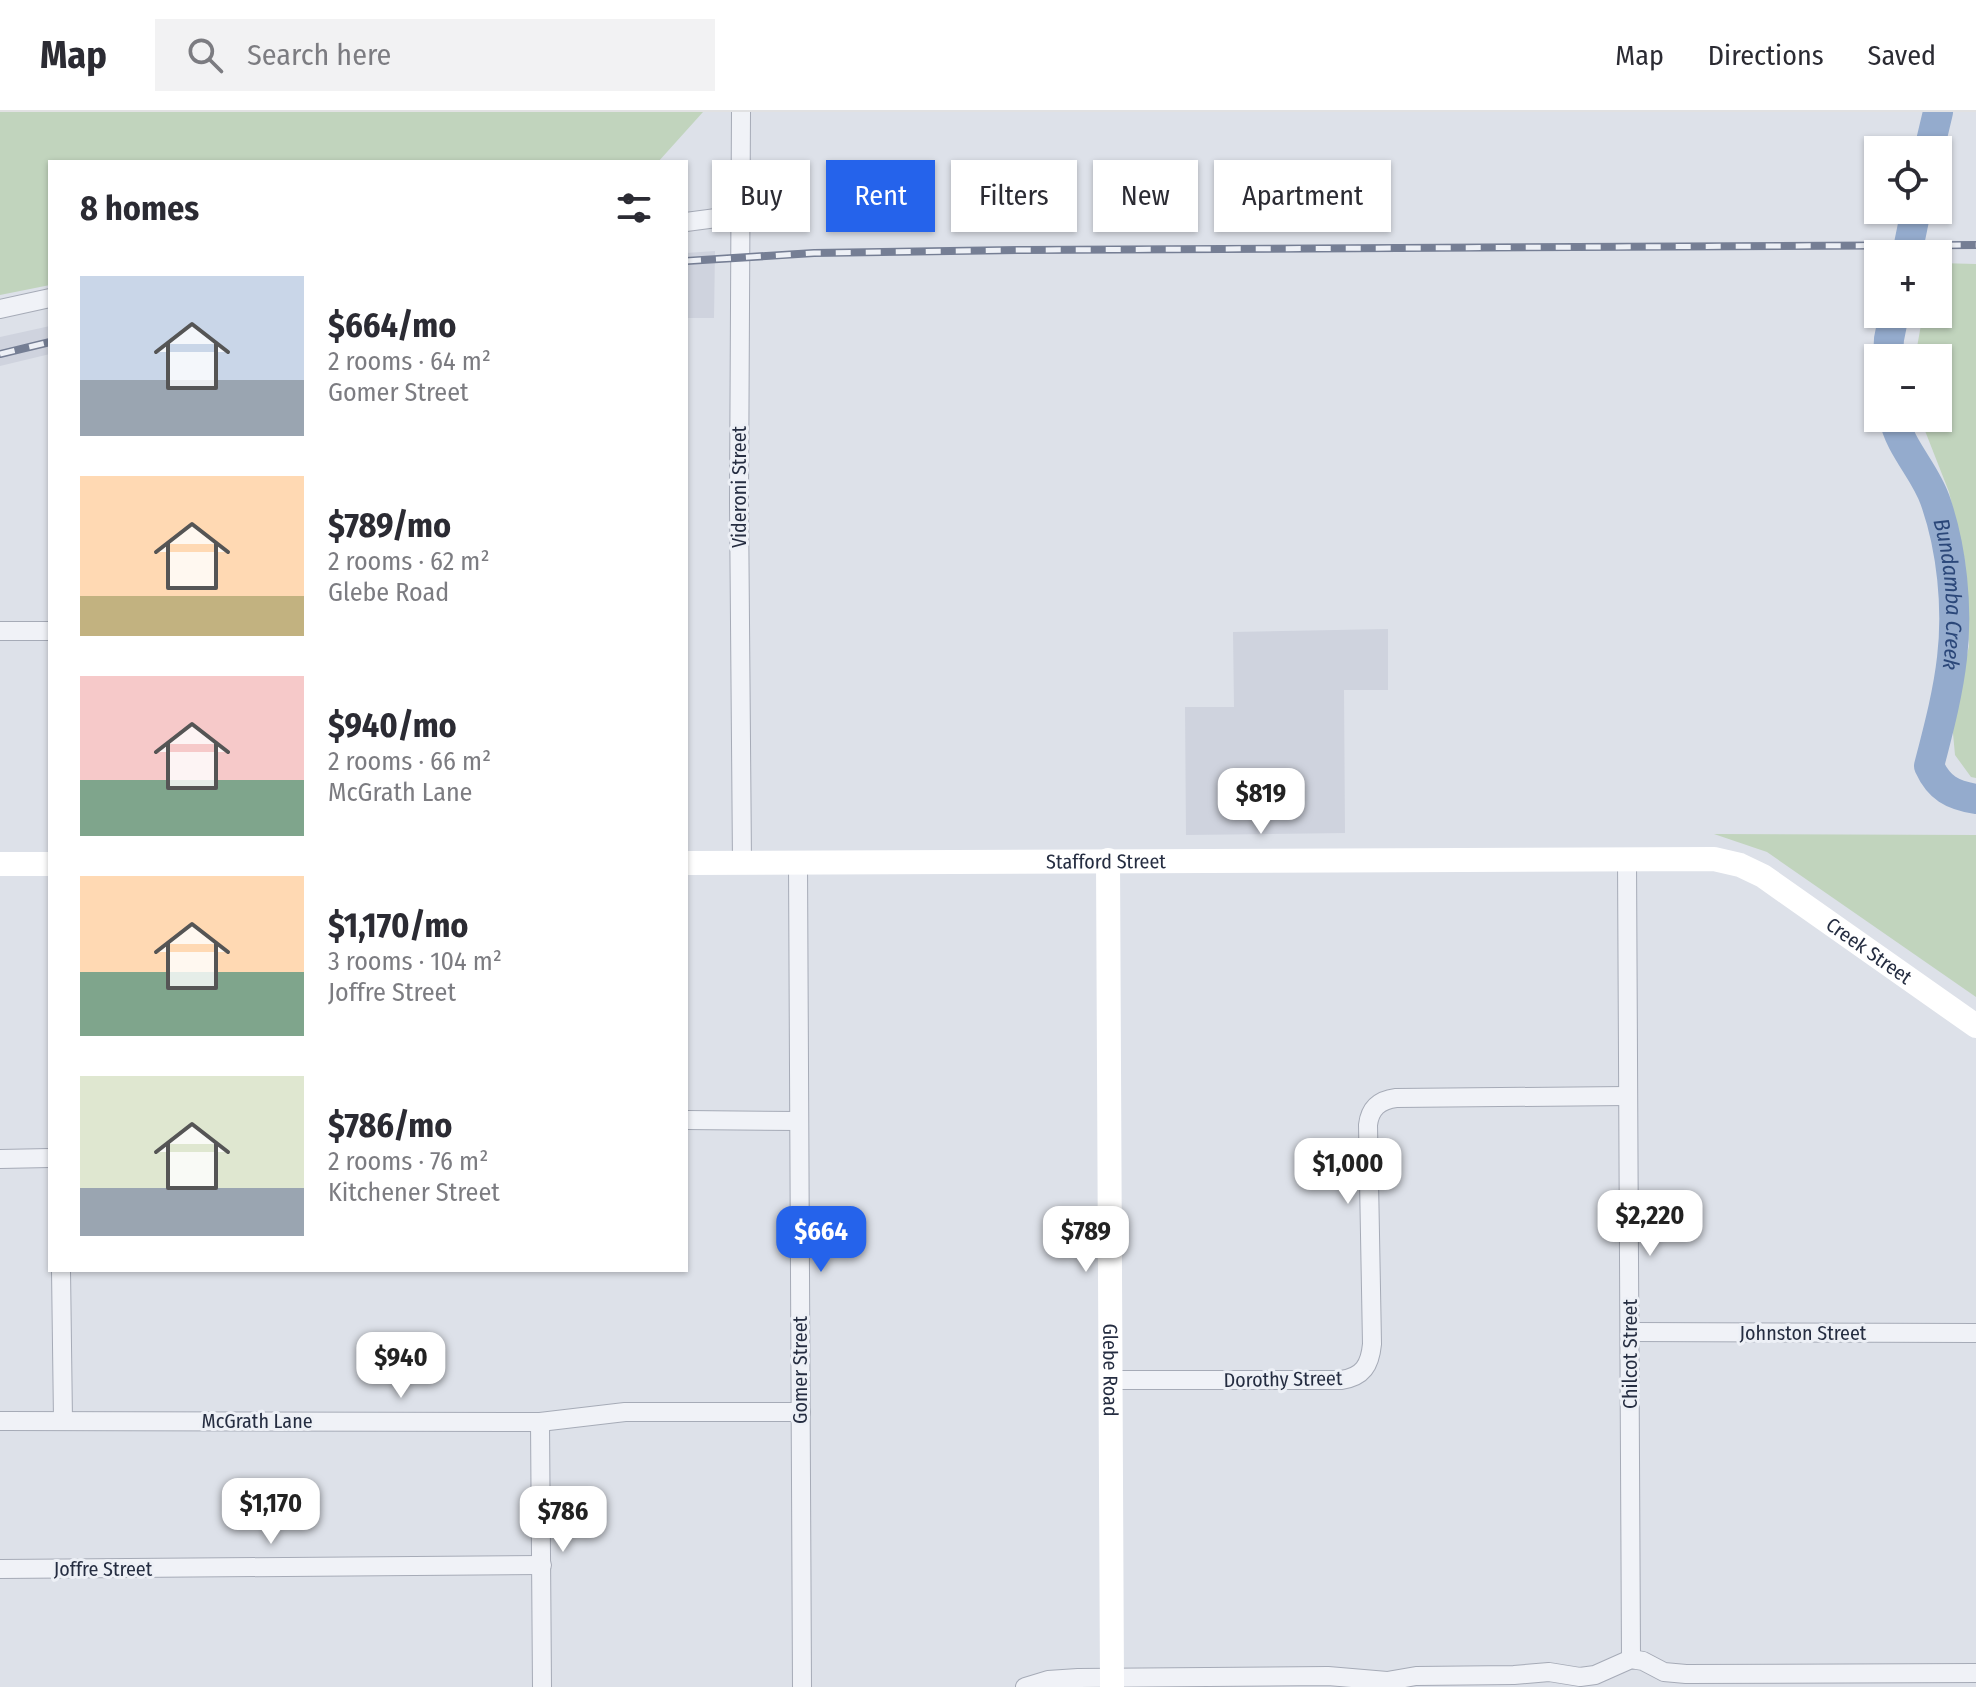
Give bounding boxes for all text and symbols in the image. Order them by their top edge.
search box [155,19,715,91]
text: Map [40,32,107,78]
icon: search [183,33,227,77]
text: Search here [247,37,391,73]
text: Map [1615,39,1664,72]
text: Directions [1708,39,1824,72]
text: Saved [1868,39,1936,72]
map controls [1864,136,1952,432]
button: locate [1864,136,1952,224]
chip: Buy [712,160,810,232]
chip: Rent [826,160,935,232]
chip: Filters [951,160,1077,232]
chip: New [1093,160,1198,232]
chip: Apartment [1214,160,1391,232]
icon: filters [612,186,656,230]
text: 8 homes [80,188,199,229]
button: + [1864,240,1952,328]
text: $664/mo [328,305,456,346]
icon: home [144,308,240,404]
button: − [1864,344,1952,432]
text: 2 rooms · 64 m² [328,346,491,377]
text: Gomer Street [328,377,469,408]
street label: Videroni Street [727,425,751,548]
text: $789/mo [328,505,451,546]
icon: home [144,508,240,604]
water label: Bundamba Creek [1927,515,1967,672]
text: 2 rooms · 62 m² [328,546,490,577]
text: Glebe Road [328,577,449,608]
text: $940/mo [328,705,457,746]
icon: home [144,708,240,804]
text: 2 rooms · 66 m² [328,746,491,777]
pin: $819 [1214,768,1308,836]
text: McGrath Lane [328,777,472,808]
text: $819 [1236,778,1286,809]
street label: Stafford Street [1046,849,1166,874]
text: $1,170/mo [328,905,469,946]
icon: home [144,908,240,1004]
street label: Creek Street [1822,912,1917,989]
text: 3 rooms · 104 m² [328,946,502,977]
text: Joffre Street [328,977,456,1008]
text: $786/mo [328,1105,452,1146]
icon: home [144,1108,240,1204]
pin: $1,000 [1283,1138,1413,1206]
text: 2 rooms · 76 m² [328,1146,488,1177]
text: $1,000 [1312,1148,1384,1179]
text: Kitchener Street [328,1177,500,1208]
pin: $2,220 [1585,1190,1715,1258]
text: $2,220 [1616,1200,1684,1231]
pin: $664 [774,1206,868,1274]
pin: $789 [1039,1206,1133,1274]
text: $664 [794,1216,848,1247]
text: $789 [1061,1216,1111,1247]
street label: Chilcot Street [1618,1299,1642,1409]
street label: Gomer Street [788,1315,812,1424]
street label: Johnston Street [1740,1321,1867,1345]
street label: Glebe Road [1098,1323,1123,1417]
pin: $940 [354,1332,448,1400]
text: $940 [374,1342,428,1373]
street label: Dorothy Street [1223,1366,1343,1392]
street label: McGrath Lane [201,1409,313,1433]
pin: $1,170 [206,1478,336,1546]
pin: $786 [516,1486,610,1554]
text: $1,170 [240,1488,302,1519]
text: $786 [538,1496,588,1527]
street label: Joffre Street [54,1557,153,1581]

